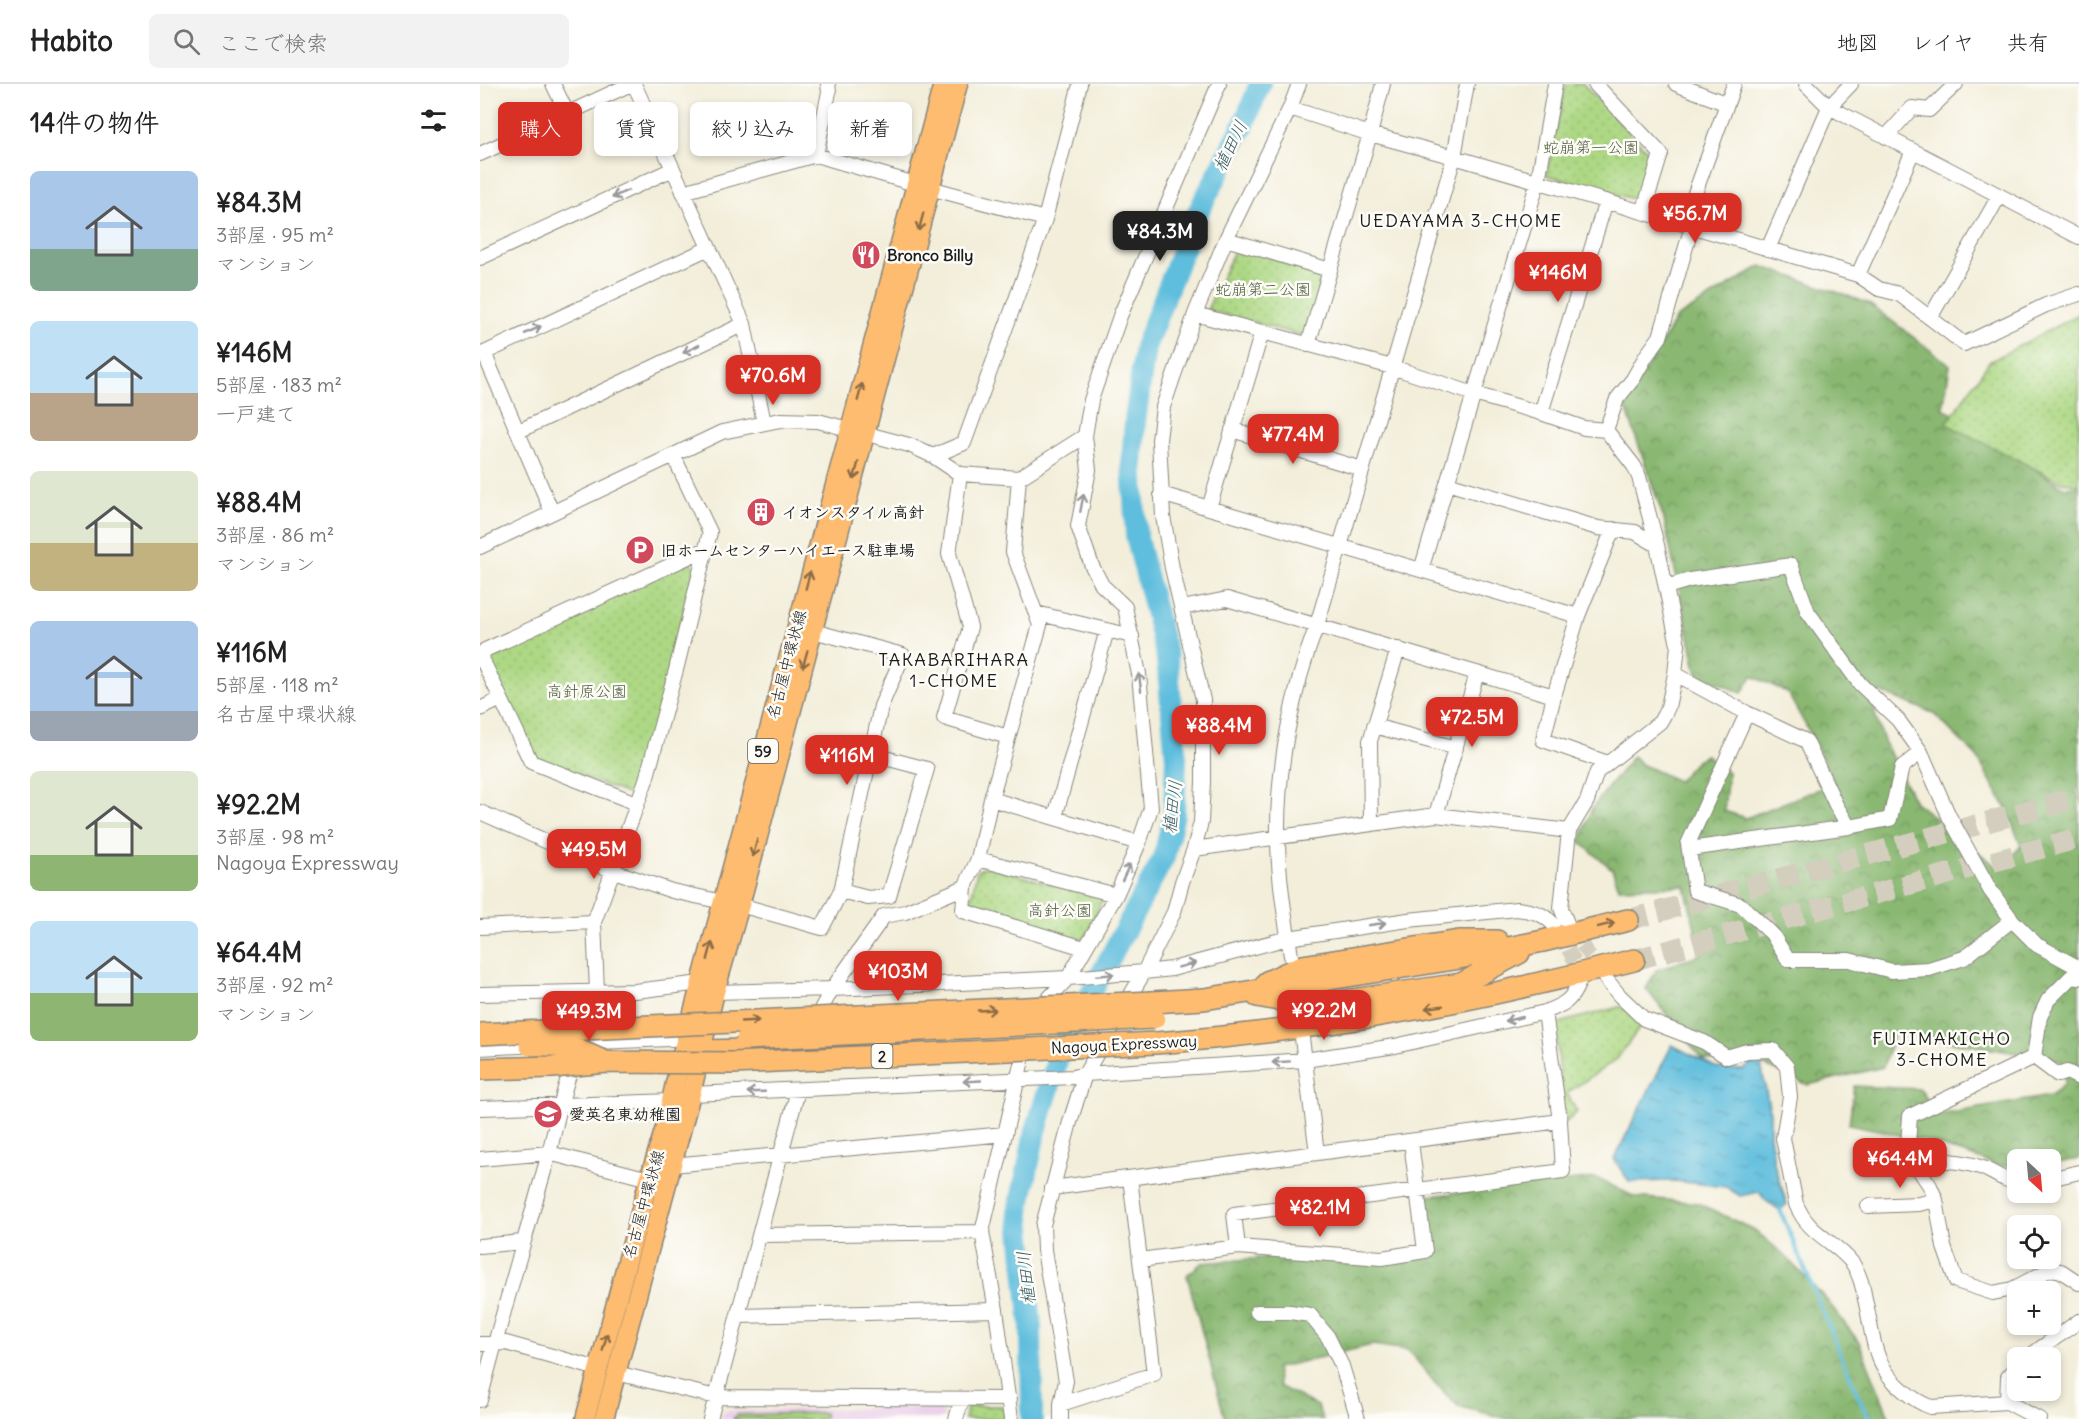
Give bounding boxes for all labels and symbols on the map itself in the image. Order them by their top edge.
water label: 植田川 [1208,117,1252,175]
park label: 蛇崩第一公園 [1543,137,1639,157]
one-way arrow [611,188,629,200]
pin: ¥56.7M [1646,193,1744,244]
district label: UEDAYAMA 3-CHOME [1359,209,1563,232]
pin: ¥84.3M [1111,211,1209,262]
one-way arrow [915,212,926,231]
restaurant icon: Bronco Billy [850,239,882,271]
place label: Bronco Billy [887,245,973,266]
pin: ¥146M [1516,252,1600,303]
park label: 蛇崩第二公園 [1215,279,1311,299]
one-way arrow [523,324,541,336]
one-way arrow [683,344,701,356]
pin: ¥70.6M [724,355,822,406]
one-way arrow [855,383,867,402]
pin: ¥77.4M [1244,414,1342,465]
one-way arrow [850,461,861,480]
one-way arrow [1077,494,1088,514]
building icon: イオンスタイル高針 [745,496,777,528]
place label: イオンスタイル高針 [782,502,925,522]
parking icon: 旧ホームセンターハイエース駐車場 [624,534,656,566]
place label: 旧ホームセンターハイエース駐車場 [661,540,915,560]
one-way arrow [803,571,815,590]
street label: 名古屋中環状線 [762,607,810,721]
district label: TAKABARIHARA 1-CHOME [878,648,1030,692]
one-way arrow [798,650,810,669]
one-way arrow [1134,673,1145,692]
park label: 高針原公園 [547,681,627,701]
pin: ¥72.5M [1423,697,1521,748]
pin: ¥88.4M [1170,705,1268,756]
pin: ¥116M [805,735,889,786]
road number: 59 [748,739,778,763]
water label: 植田川 [1157,779,1187,835]
pin: ¥49.5M [545,829,643,880]
one-way arrow [749,838,760,857]
one-way arrow [1121,863,1133,881]
park label: 高針公園 [1028,900,1092,920]
one-way arrow [1367,919,1387,930]
one-way arrow [1596,919,1615,931]
one-way arrow [705,942,716,961]
pin: ¥103M [856,951,940,1002]
one-way arrow [1177,959,1196,970]
one-way arrow [1094,969,1114,980]
pin: ¥92.2M [1275,990,1373,1041]
pin: ¥49.3M [540,991,638,1042]
one-way arrow [1425,1001,1445,1012]
one-way arrow [976,1004,996,1015]
one-way arrow [1505,1014,1524,1025]
one-way arrow [740,1016,759,1027]
district label: FUJIMAKICHO 3-CHOME [1872,1027,2012,1071]
street label: Nagoya Expressway [1050,1030,1198,1058]
road number: 2 [872,1044,892,1068]
one-way arrow [1272,1056,1292,1067]
one-way arrow [962,1076,982,1087]
one-way arrow [746,1086,766,1097]
school or university icon: 愛英名東幼稚園 [532,1098,564,1130]
place label: 愛英名東幼稚園 [569,1104,681,1124]
pin: ¥64.4M [1851,1138,1949,1189]
street label: 名古屋中環状線 [618,1147,668,1261]
north arrow [2007,1149,2061,1203]
pin: ¥82.1M [1271,1187,1369,1238]
water label: 植田川 [1012,1250,1040,1306]
one-way arrow [600,1333,612,1352]

